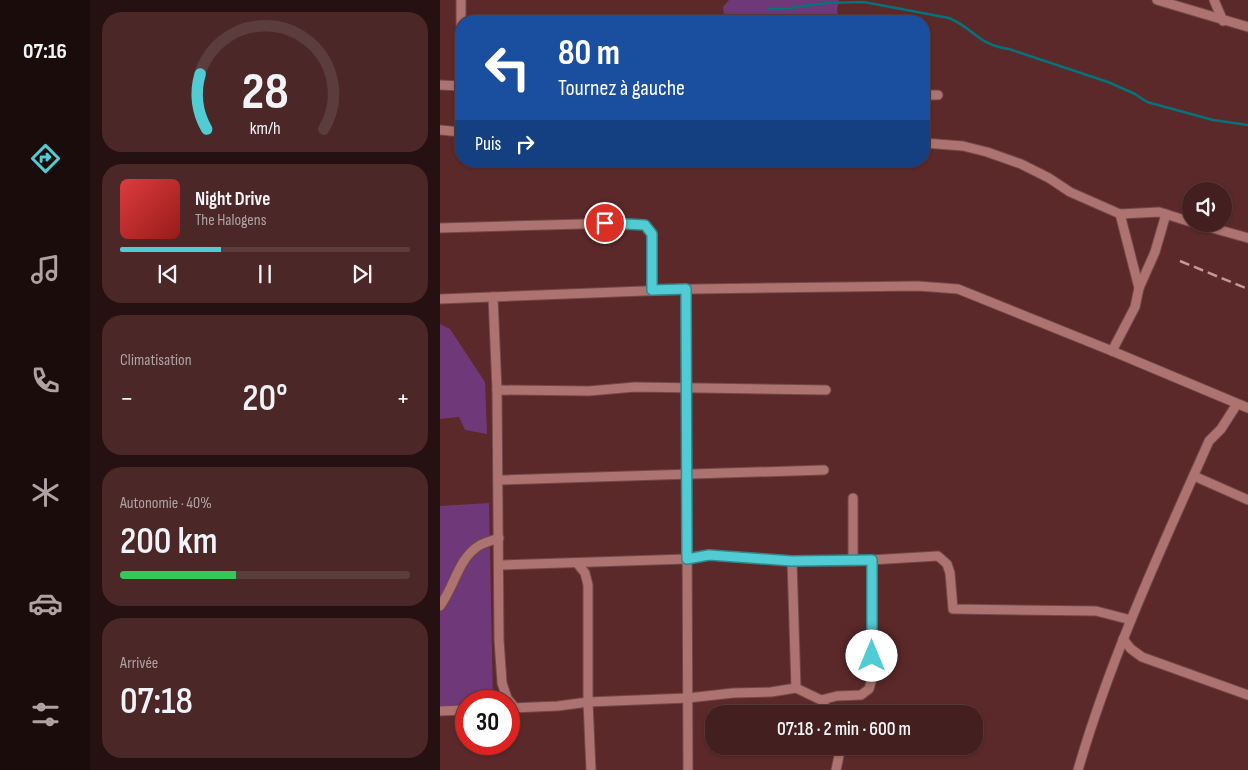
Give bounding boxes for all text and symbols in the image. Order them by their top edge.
text: 80 m [558,32,620,75]
icon: left [475,35,540,100]
text: 07:16 [23,38,67,65]
text: 28 [241,61,289,124]
text: Tournez à gauche [558,75,685,102]
text: km/h [250,118,280,139]
icon: right [511,130,539,158]
text: Puis [475,133,501,156]
icon: directions [28,141,63,176]
map controls [1182,182,1232,232]
button: sound [1182,182,1232,232]
text: Night Drive [195,188,270,211]
pin [584,202,626,244]
icon: arrive [591,209,619,237]
text: The Halogens [195,211,266,230]
icon: music [28,252,63,287]
icon: previous [154,260,182,288]
icon: pause [251,260,279,288]
icon: next [348,260,376,288]
text: Climatisation [120,351,192,370]
icon: phone [28,363,63,398]
text: 20° [242,376,288,421]
text: − [120,382,134,415]
text: + [396,382,410,415]
icon: climate [28,475,63,510]
text: Autonomie · 40% [120,494,212,513]
text: 200 km [120,519,218,564]
icon: car [28,586,63,621]
position arrow [845,629,897,681]
text: Arrivée [120,654,158,673]
text: 07:18 [120,679,193,724]
speed limit sign: 30 [455,690,520,755]
icon: filters [28,697,63,732]
text: 07:18 · 2 min · 600 m [777,718,911,741]

